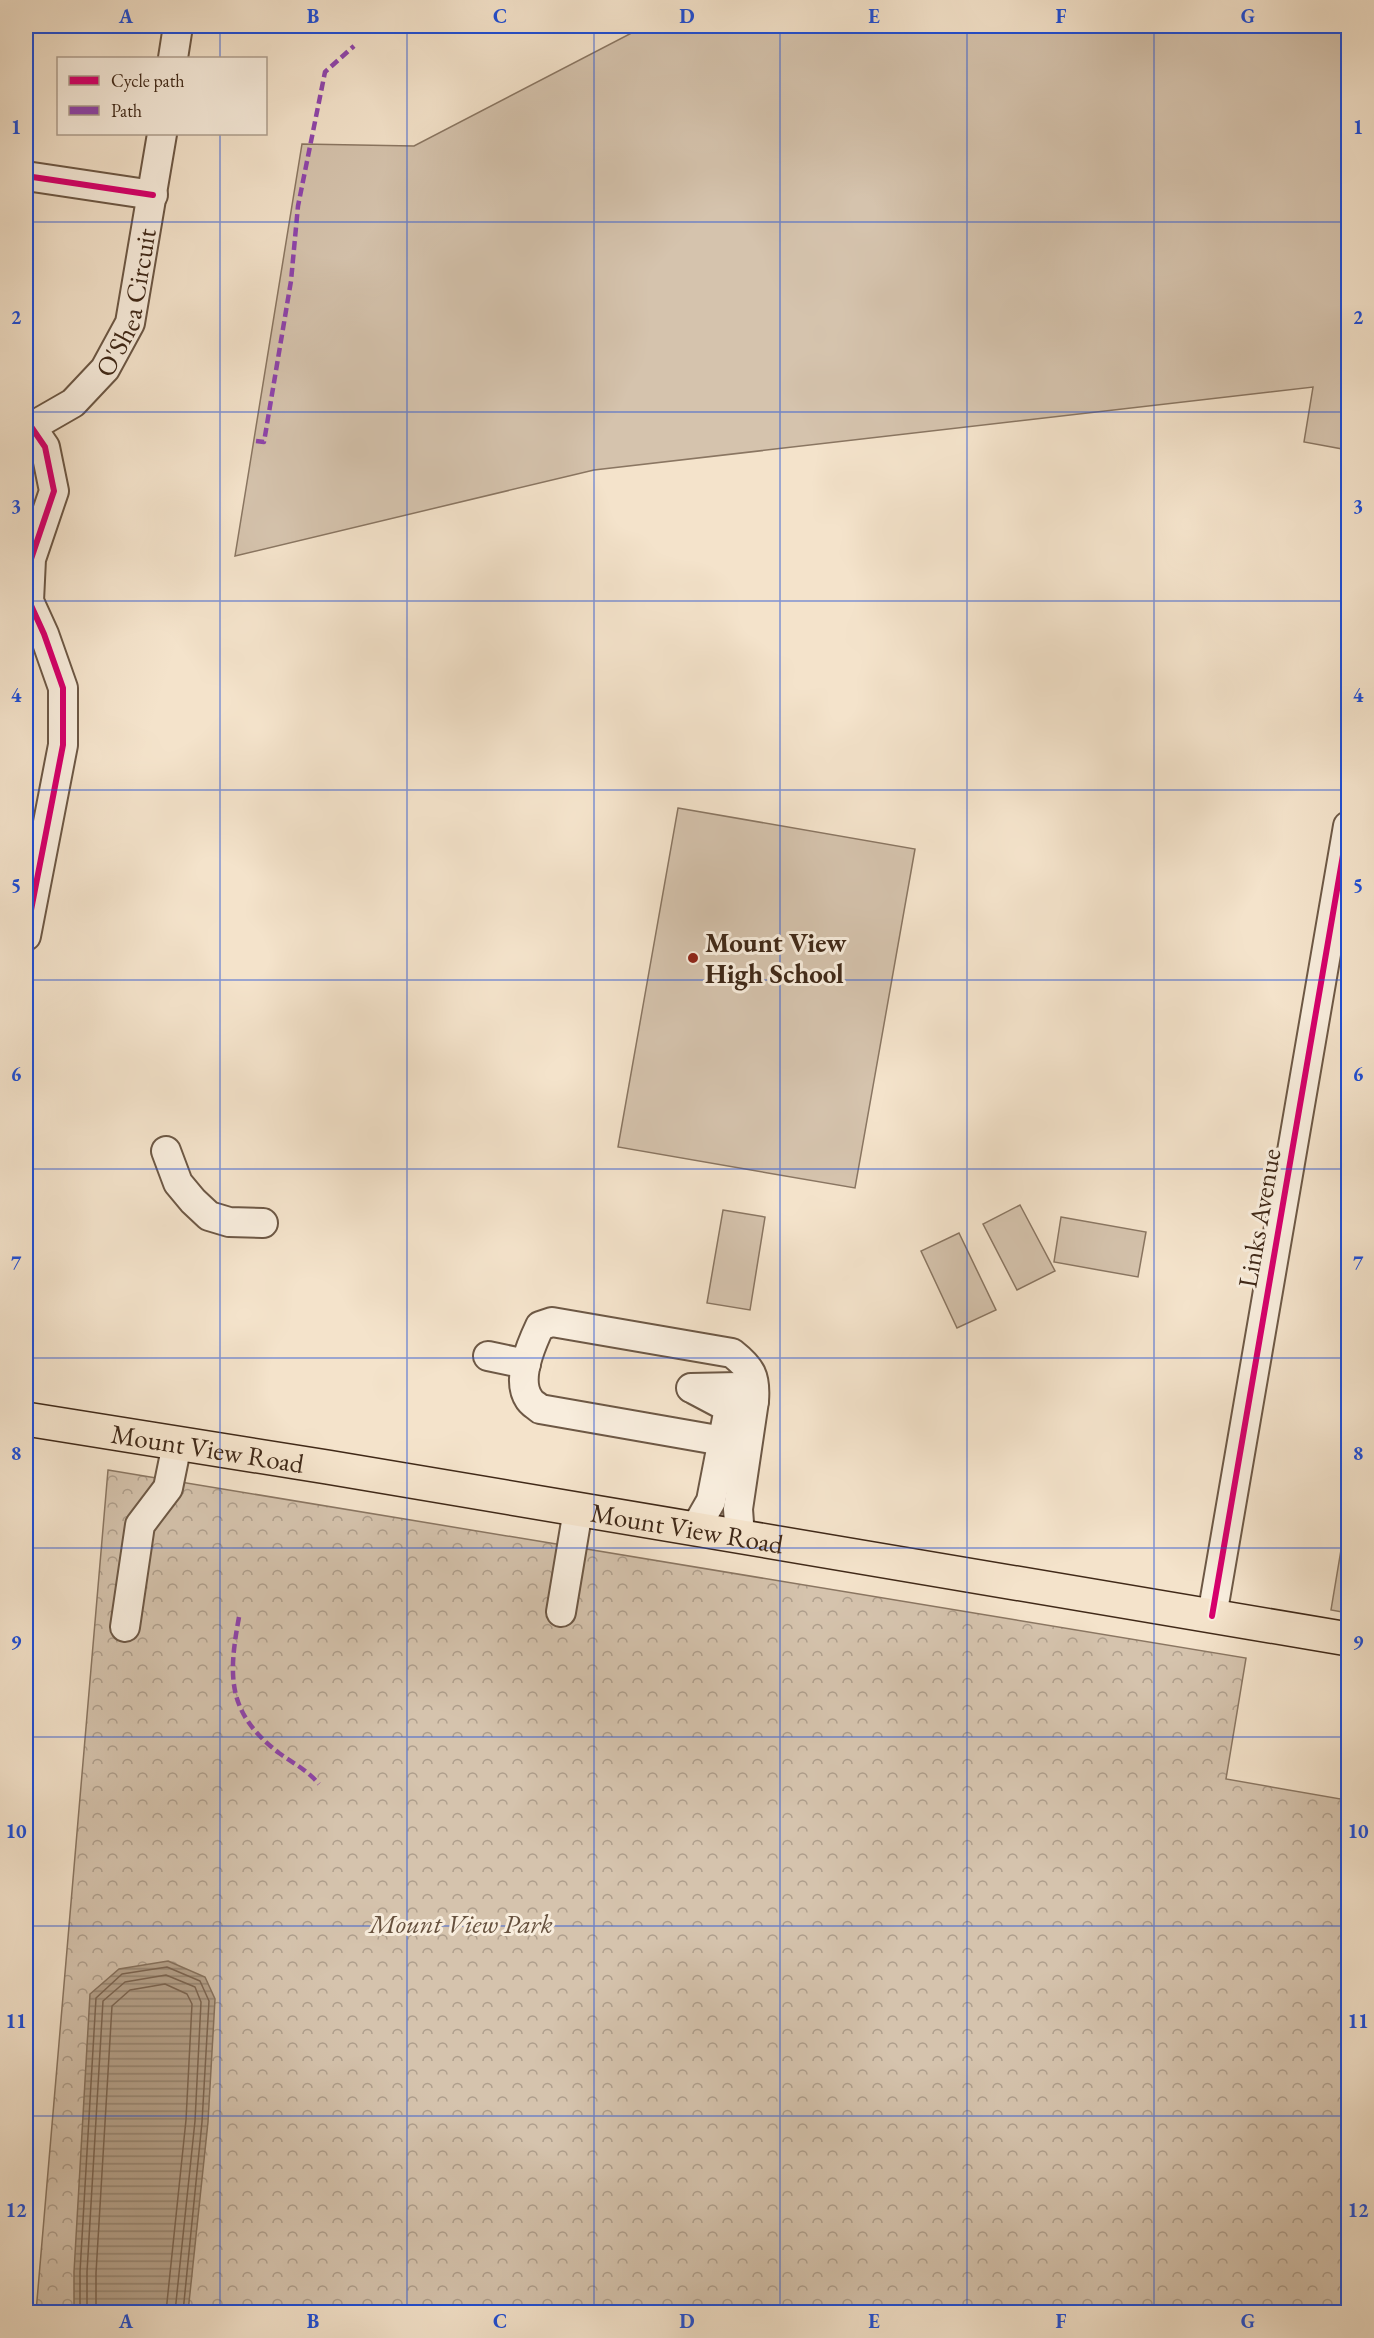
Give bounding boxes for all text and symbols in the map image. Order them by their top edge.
text: A [118,3,134,29]
text: B [307,3,319,29]
text: C [493,3,507,29]
text: D [679,3,695,29]
text: E [868,3,880,29]
text: F [1056,3,1067,29]
text: G [1241,3,1255,29]
legend [57,57,267,135]
text: Cycle path [111,69,185,92]
text: Path [111,99,142,122]
text: 1 [11,114,21,140]
text: 1 [1353,114,1363,140]
street label: O'Shea Circuit [87,225,163,383]
text: 2 [11,304,22,330]
text: 2 [1353,304,1364,330]
text: 3 [11,493,21,519]
text: 3 [1353,493,1363,519]
text: 4 [11,682,22,708]
text: 4 [1353,682,1364,708]
text: 5 [11,872,21,898]
text: 5 [1353,872,1363,898]
place label: Mount View High School [705,925,847,991]
marker: Mount View High School [686,951,700,965]
text: 6 [11,1061,22,1087]
text: 6 [1353,1061,1364,1087]
street label: Links Avenue [1230,1146,1288,1290]
text: 7 [11,1250,22,1276]
text: 7 [1353,1250,1364,1276]
street label: Mount View Road [109,1415,307,1481]
text: 8 [11,1440,21,1466]
text: 8 [1353,1440,1363,1466]
street label: Mount View Road [588,1494,786,1561]
text: 9 [11,1629,22,1655]
text: 9 [1353,1629,1364,1655]
text: 10 [5,1818,27,1844]
text: 10 [1347,1818,1369,1844]
park label: Mount View Park [367,1906,553,1941]
text: 11 [5,2008,27,2034]
text: 11 [1347,2008,1369,2034]
text: 12 [5,2197,27,2223]
text: 12 [1347,2197,1369,2223]
text: A [118,2308,134,2334]
text: B [307,2308,319,2334]
text: C [493,2308,507,2334]
text: D [679,2308,695,2334]
text: E [868,2308,880,2334]
text: F [1056,2308,1067,2334]
text: G [1241,2308,1255,2334]

